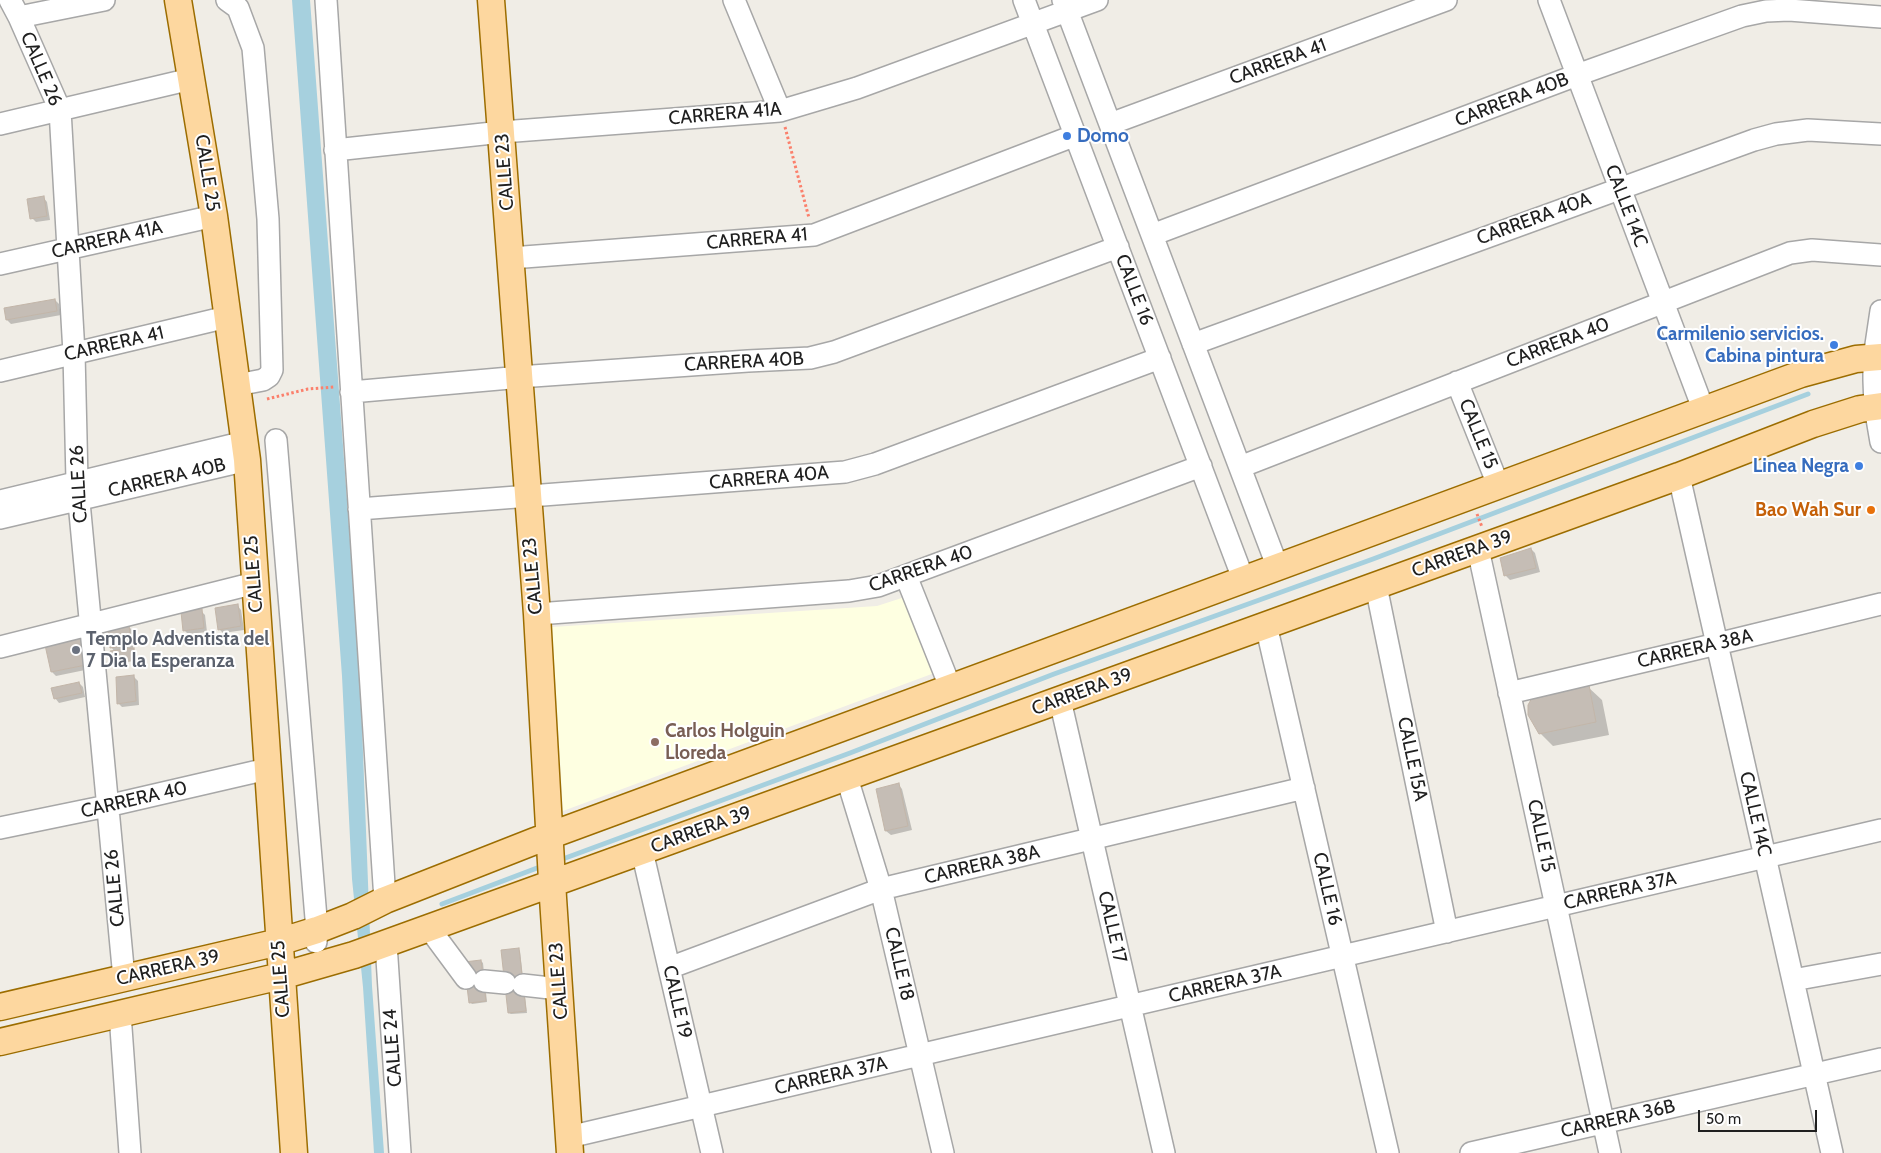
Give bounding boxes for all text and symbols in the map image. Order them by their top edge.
street label: CALLE 26 [15,29,67,109]
street label: CARRERA 41 [1226,34,1330,90]
street label: CARRERA 40B [1452,68,1572,132]
street label: CARRERA 41A [668,98,782,130]
place label: Domo [1077,125,1129,147]
marker: Domo [1061,130,1073,142]
street label: CALLE 25 [190,133,224,213]
street label: CALLE 23 [491,133,519,211]
street label: CALLE 14C [1600,162,1652,250]
street label: CARRERA 40A [1474,188,1594,250]
street label: CARRERA 41A [49,216,165,264]
street label: CARRERA 41 [705,223,809,255]
street label: CALLE 16 [1110,251,1158,329]
street label: CARRERA 40 [1503,313,1613,373]
street label: CARRERA 41 [62,321,166,367]
place label: Carmilenio servicios. Cabina pintura [1656,323,1824,367]
marker: Carmilenio servicios. Cabina pintura [1828,339,1840,351]
street label: CARRERA 40B [684,347,804,377]
street label: CALLE 15 [1454,396,1502,472]
street label: CALLE 26 [66,444,92,524]
street label: CARRERA 40B [106,453,228,503]
place label: Linea Negra [1753,455,1849,477]
marker: Linea Negra [1853,460,1865,472]
street label: CARRERA 40A [708,461,830,495]
place label: Bao Wah Sur [1755,499,1861,521]
marker: Bao Wah Sur [1865,504,1877,516]
street label: CARRERA 39 [1409,525,1515,583]
street label: CALLE 25 [240,535,268,613]
street label: CALLE 23 [518,536,548,616]
street label: CARRERA 40 [866,541,976,597]
street label: CARRERA 38A [1635,625,1755,673]
place label: Templo Adventista del 7 Dia la Esperanza [86,628,269,672]
marker: Templo Adventista del 7 Dia la Esperanza [70,644,82,656]
street label: CARRERA 39 [1029,663,1135,721]
street label: CALLE 15A [1392,715,1432,803]
place label: Carlos Holguin Lloreda [665,720,785,764]
marker: Carlos Holguin Lloreda [649,736,661,748]
street label: CALLE 14C [1734,769,1776,859]
street label: CARRERA 40 [79,777,189,823]
street label: CALLE 15 [1522,798,1560,874]
street label: CARRERA 39 [648,801,754,859]
street label: CARRERA 38A [922,841,1042,889]
street label: CALLE 26 [100,848,130,928]
street label: CALLE 16 [1308,850,1346,928]
street label: CARRERA 37A [1561,867,1679,915]
street label: CALLE 17 [1093,889,1131,965]
street label: CALLE 18 [879,925,919,1003]
street label: CALLE 25 [267,940,295,1018]
street label: CALLE 23 [545,942,573,1020]
street label: CARRERA 39 [114,945,222,991]
street label: CARRERA 37A [1166,960,1284,1008]
street label: CALLE 19 [658,963,696,1041]
street label: CALLE 24 [379,1008,407,1088]
street label: CARRERA 37A [772,1052,890,1100]
street label: CARRERA 36B [1559,1095,1677,1143]
scale bar [1701,1100,1820,1132]
text: 50 m [1706,1110,1741,1128]

